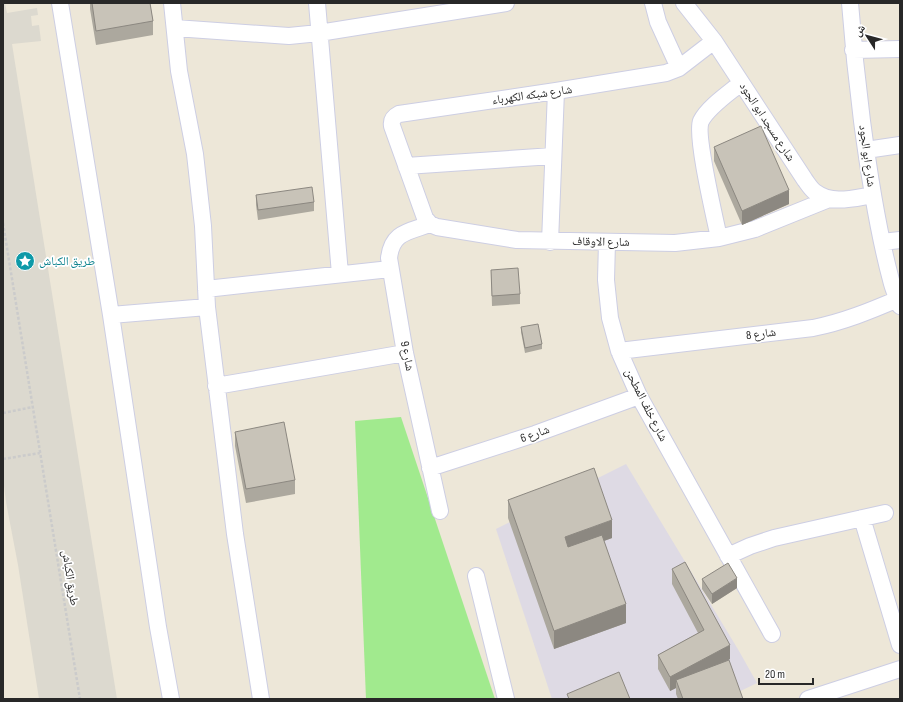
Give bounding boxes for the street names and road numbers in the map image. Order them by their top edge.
street label: شارع مسجد ابو الجود [736,80,798,164]
street label: شارع شبكه الكهرباء [491,82,573,108]
street label: شارع ابو الجود [855,124,879,188]
street label: شارع الاوقاف [572,234,630,250]
street label: شارع 8 [745,325,777,343]
street label: شارع 9 [397,340,417,372]
street label: شارع خلف المطحن [621,366,671,444]
street label: شارع 6 [518,422,552,446]
street label: طريق الكباش [58,549,82,607]

